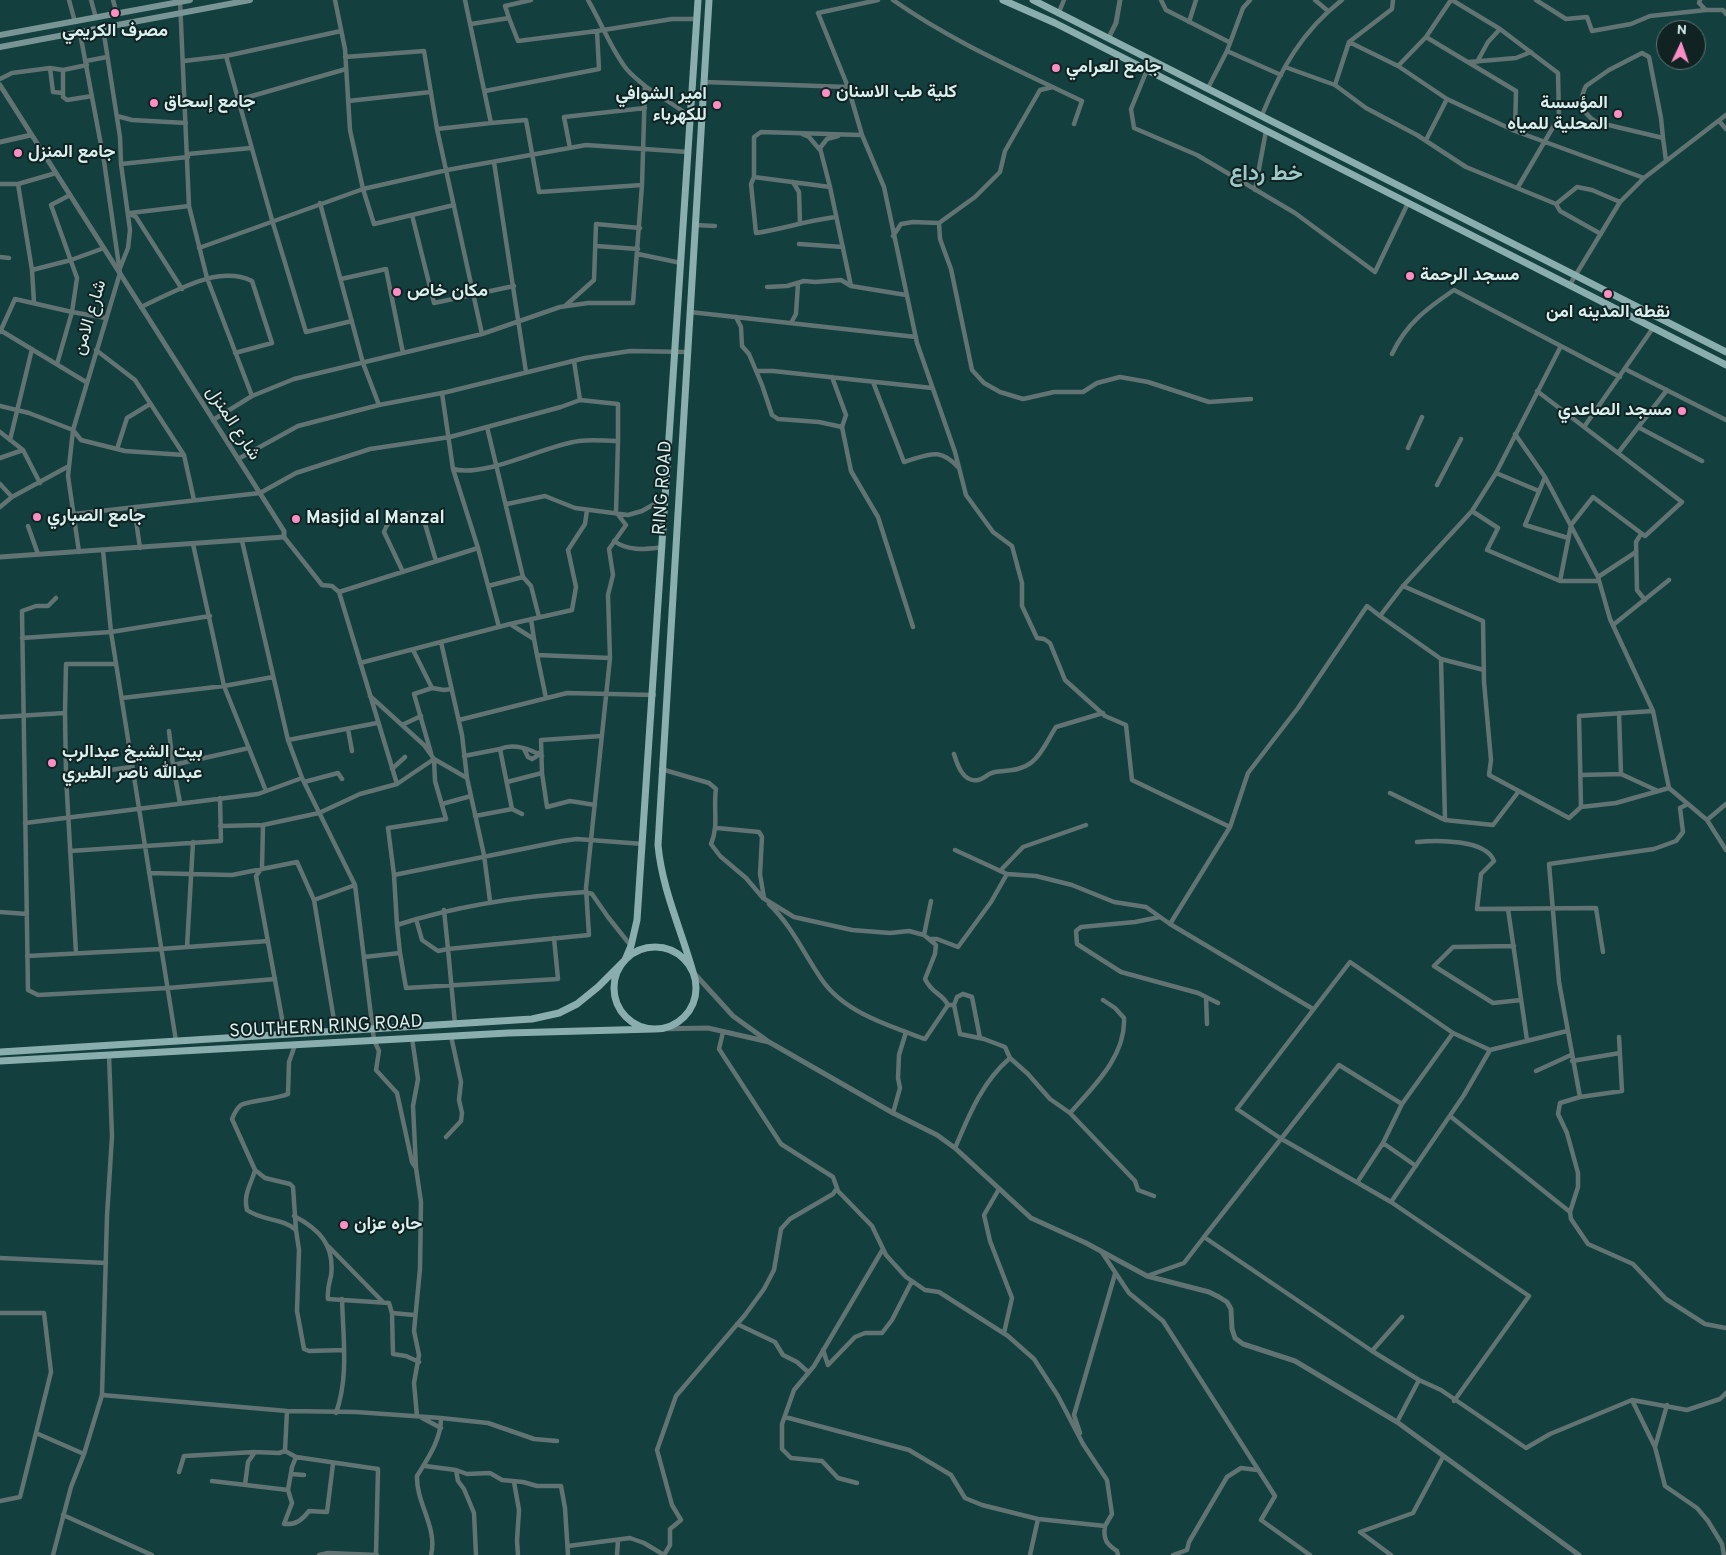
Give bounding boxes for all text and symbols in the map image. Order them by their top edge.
marker: مصرف الكريمي [109,7,121,19]
north arrow [1656,20,1706,70]
place label: مصرف الكريمي [62,21,168,43]
text: N [1676,22,1687,39]
place label: جامع العرامي [1066,57,1161,79]
marker: جامع العرامي [1050,62,1062,74]
place label: كلية طب الاسنان [836,82,957,104]
place label: امير الشوافي للكهرباء [615,84,707,126]
marker: كلية طب الاسنان [820,87,832,99]
place label: جامع إسحاق [164,92,256,114]
place label: المؤسسة المحلية للمياه [1507,93,1608,136]
marker: جامع إسحاق [148,97,160,109]
marker: امير الشوافي للكهرباء [711,99,723,111]
marker: المؤسسة المحلية للمياه [1612,108,1624,120]
place label: جامع المنزل [28,142,115,164]
marker: جامع المنزل [12,147,24,159]
district label: خط رداع [1229,163,1303,189]
place label: مسجد الرحمة [1420,265,1519,287]
marker: مسجد الرحمة [1404,270,1416,282]
street label: شارع الامن [69,278,113,358]
place label: مكان خاص [407,281,488,303]
marker: مكان خاص [391,286,403,298]
marker: نقطه المدينه امن [1602,288,1614,300]
place label: نقطه المدينه امن [1546,302,1670,324]
street label: شارع المنزل [200,383,264,465]
place label: مسجد الصاعدي [1558,400,1672,422]
marker: مسجد الصاعدي [1676,405,1688,417]
street label: RING ROAD [650,440,678,536]
place label: جامع الصباري [47,506,146,528]
place label: Masjid al Manzal [306,508,445,530]
marker: جامع الصباري [31,511,43,523]
marker: Masjid al Manzal [290,513,302,525]
place label: بيت الشيخ عبدالرب عبدالله ناصر الطيري [62,742,203,784]
marker: بيت الشيخ عبدالرب عبدالله ناصر الطيري [46,757,58,769]
street label: SOUTHERN RING ROAD [229,1012,423,1044]
place label: حاره عزان [354,1214,422,1236]
marker: حاره عزان [338,1219,350,1231]

